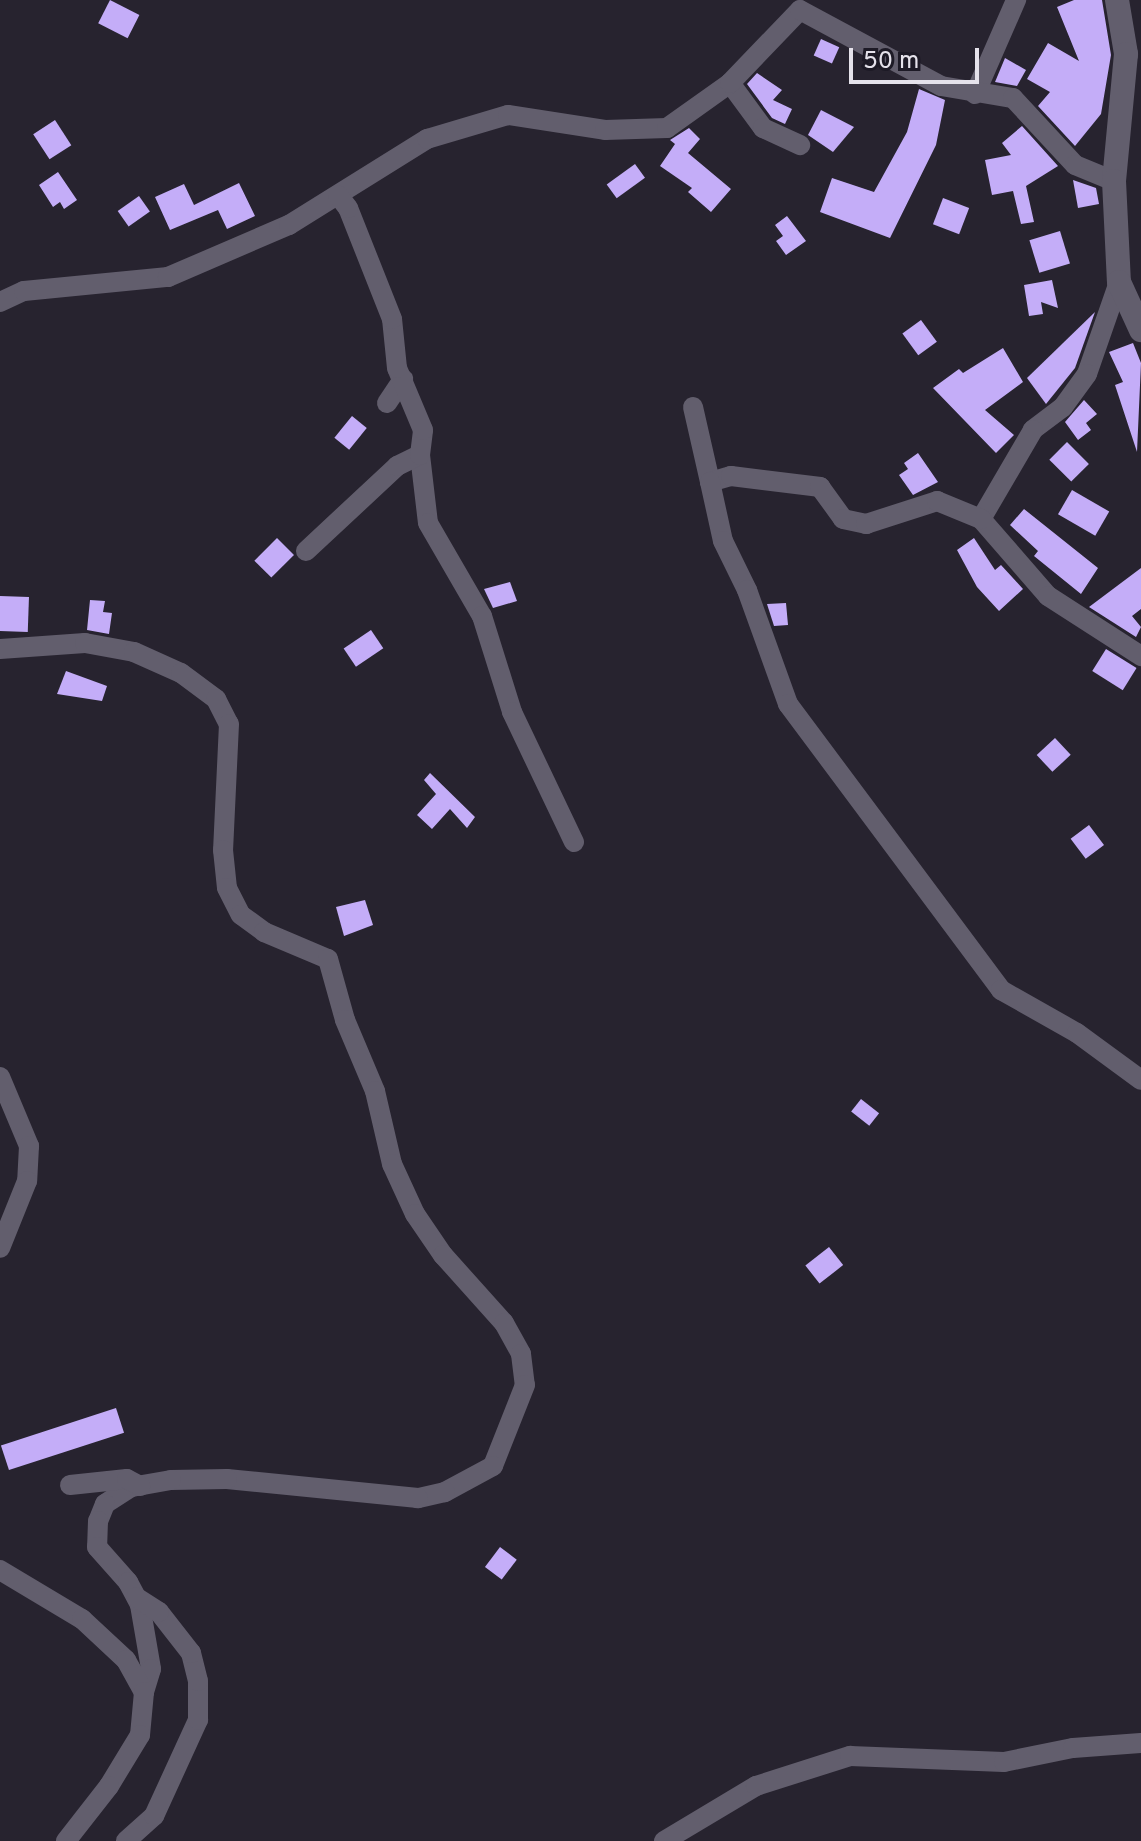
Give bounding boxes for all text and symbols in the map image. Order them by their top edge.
scale bar [853,32,983,82]
text: 50 m [863,47,919,77]

